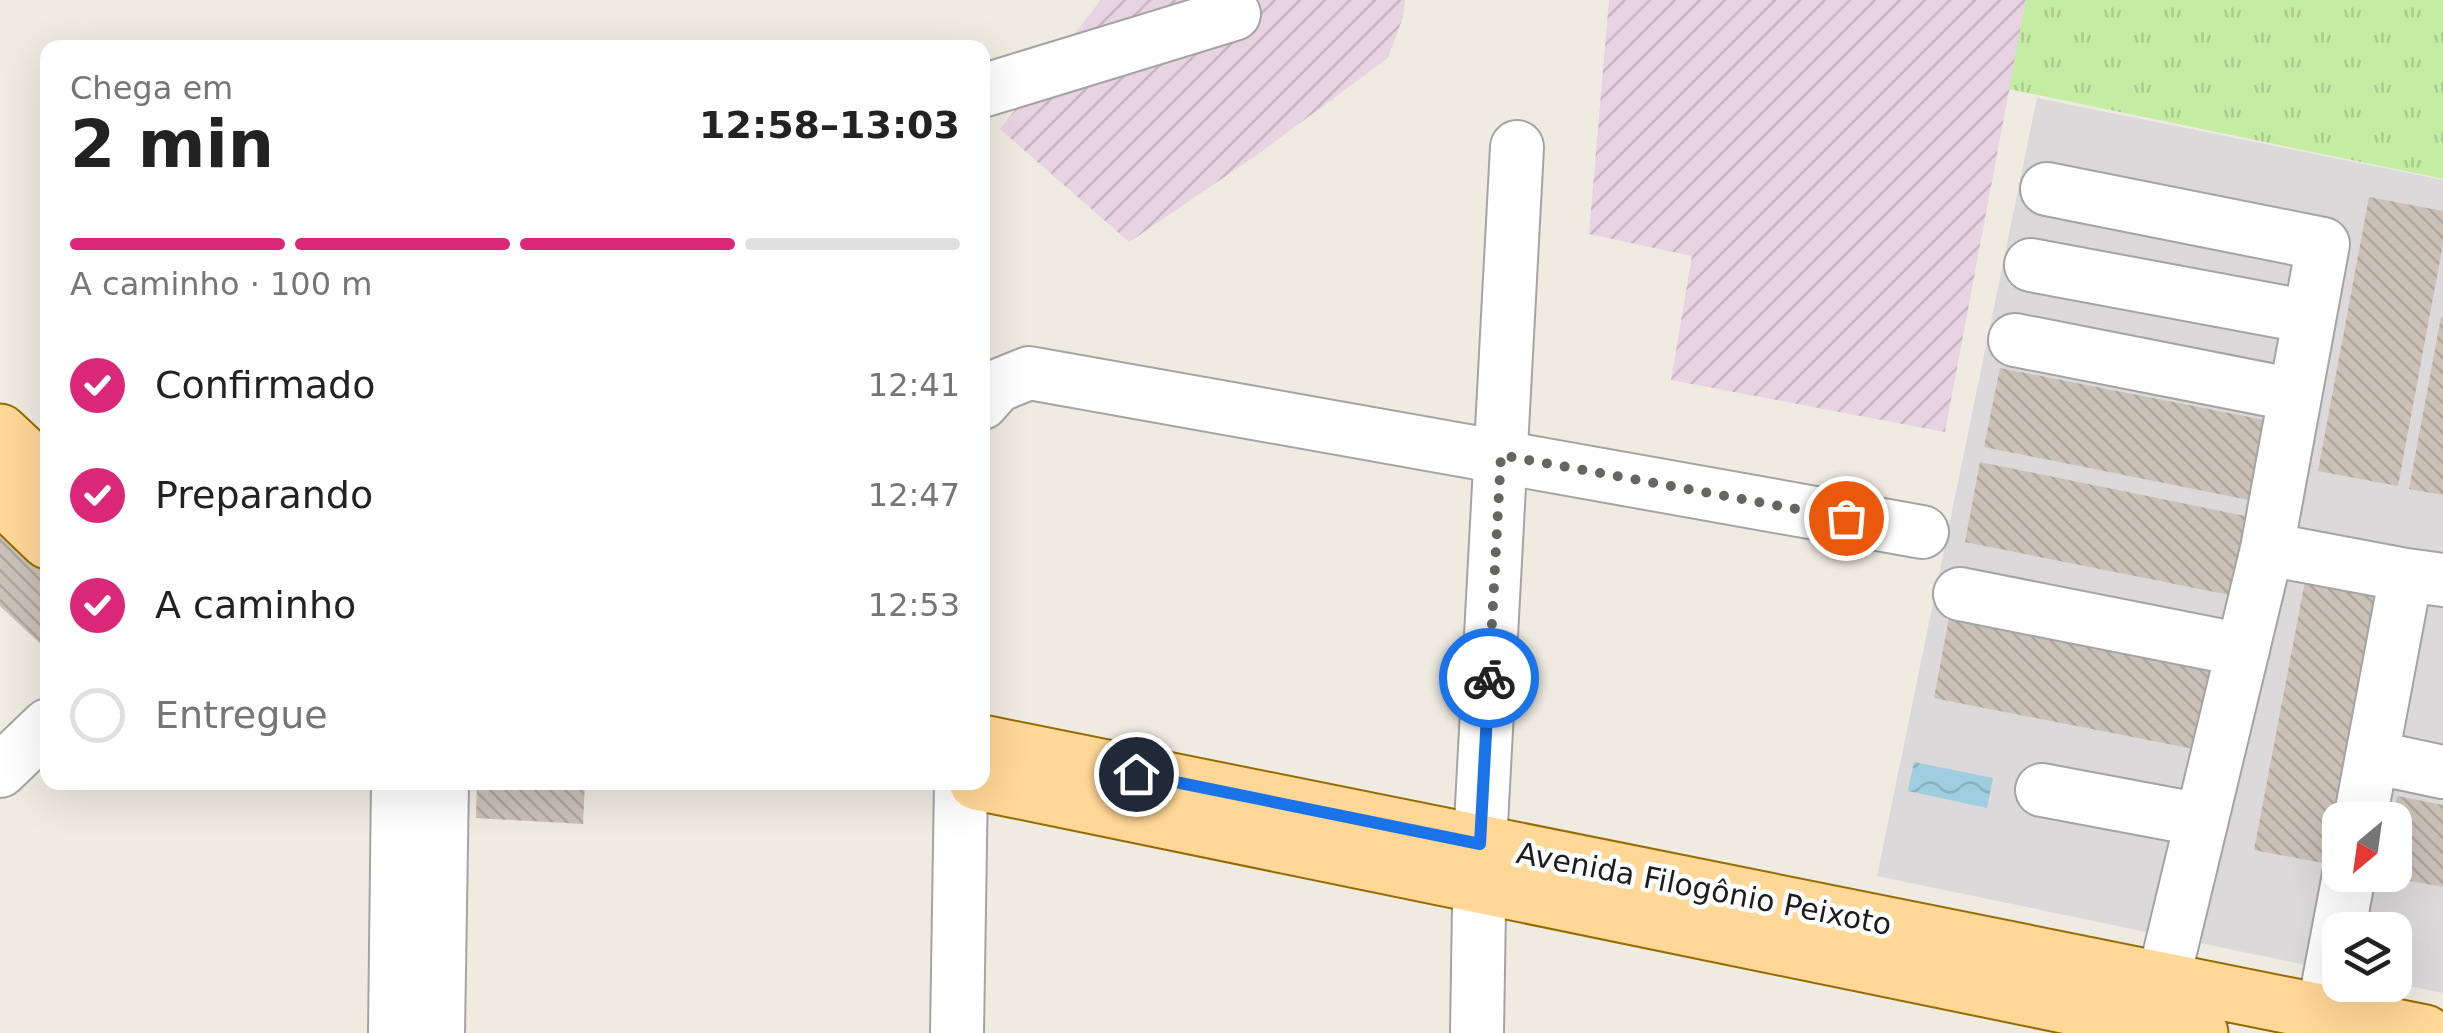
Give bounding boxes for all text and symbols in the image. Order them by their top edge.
text: Chega em [70,69,233,107]
text: 12:58–13:03 [699,103,960,147]
text: 2 min [70,107,274,182]
text: A caminho · 100 m [70,265,372,303]
icon: check [70,358,125,413]
text: Confirmado [155,363,375,407]
text: 12:41 [868,366,960,404]
icon: check [70,468,125,523]
text: Preparando [155,473,373,517]
text: 12:47 [868,476,960,514]
pin [1804,476,1889,561]
icon: bag [1819,491,1874,546]
icon: check [70,578,125,633]
text: A caminho [155,583,356,627]
text: 12:53 [868,586,960,624]
courier [1439,628,1539,728]
icon: bike [1462,651,1517,706]
text: Entregue [155,693,328,737]
pin [1094,732,1179,817]
icon: home [1109,747,1164,802]
north arrow [2322,802,2412,892]
map controls [2322,802,2412,1002]
street label: Avenida Filogônio Peixoto [1514,835,1895,942]
button: layers [2322,912,2412,1002]

